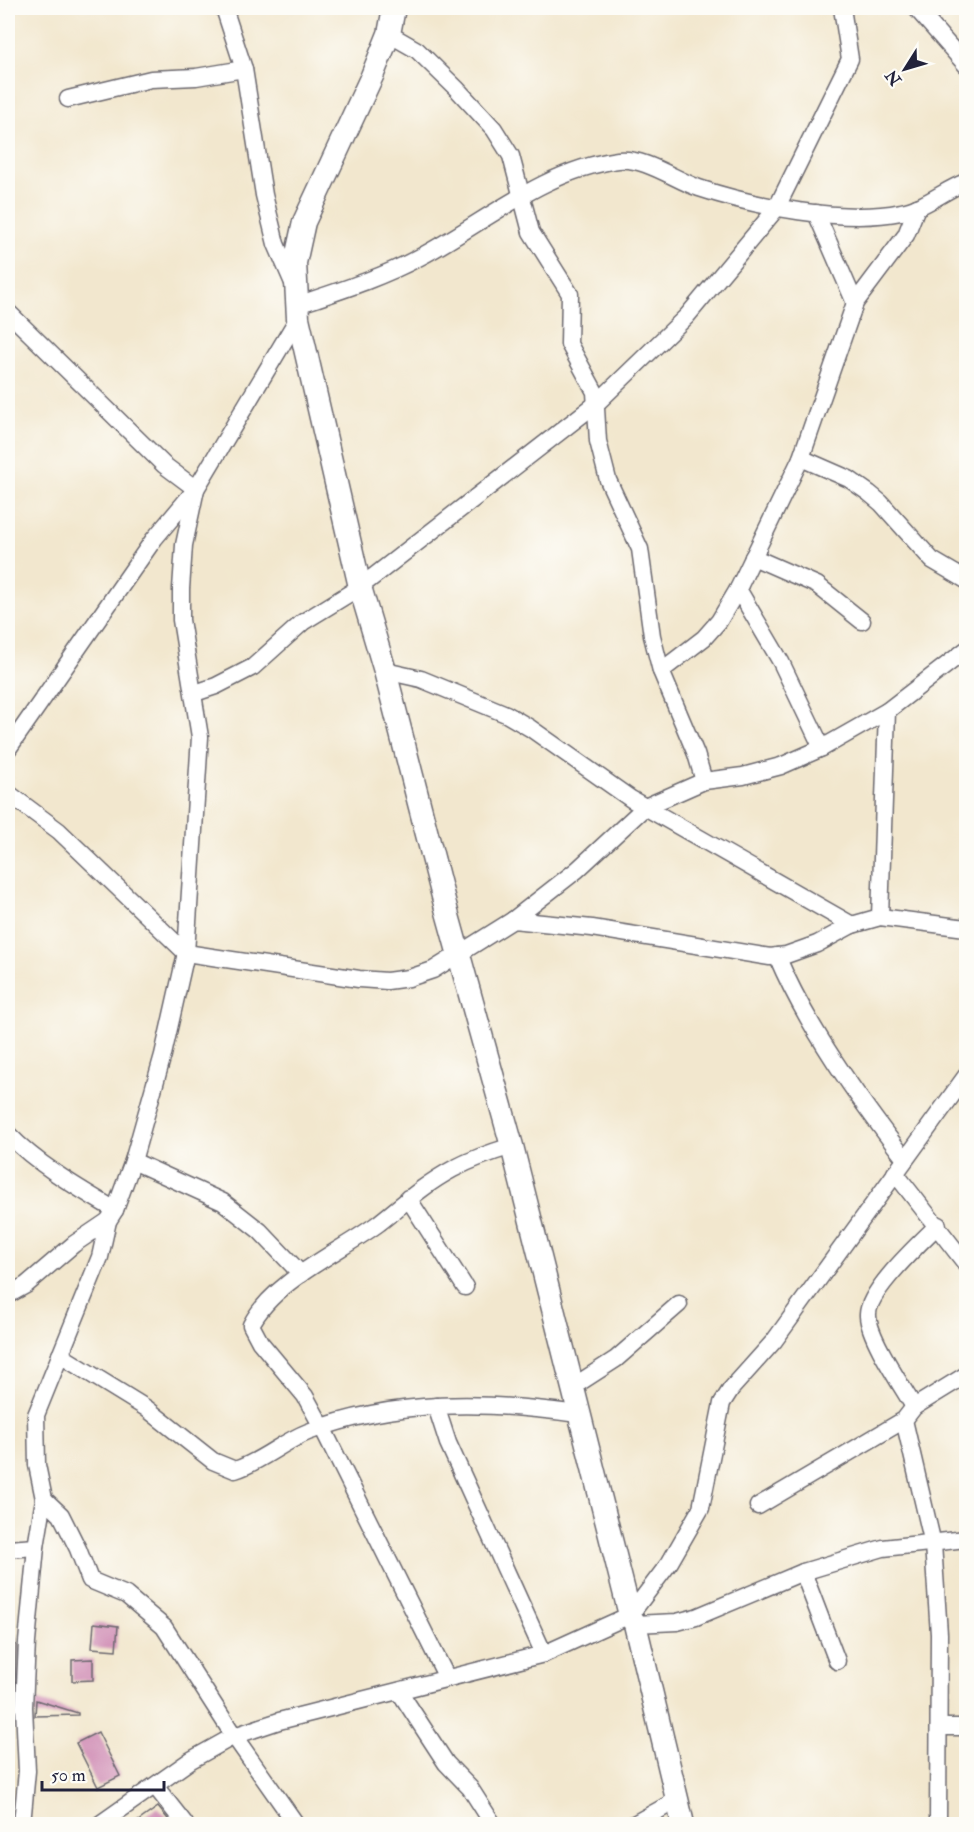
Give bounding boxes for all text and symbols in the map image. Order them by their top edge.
north arrow [875,39,935,99]
text: N [881,65,907,90]
scale bar [42,1754,164,1792]
text: 50 m [51,1764,86,1787]

